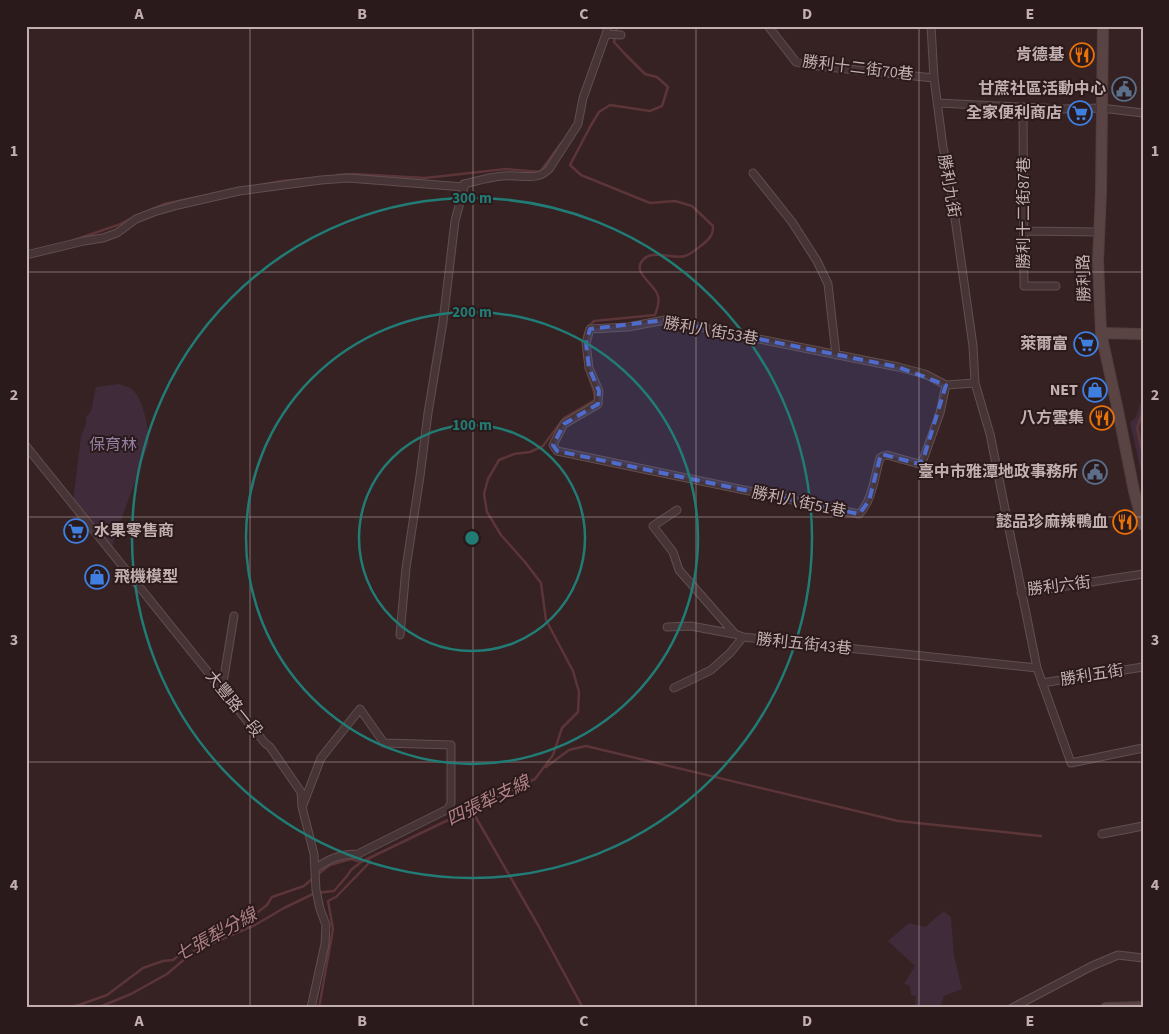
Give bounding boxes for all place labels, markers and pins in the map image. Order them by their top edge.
restaurant icon: 肯德基 [1069,42,1095,68]
place label: 肯德基 [1016,44,1065,66]
public building icon: 甘蔗社區活動中心 [1111,76,1137,102]
place label: 甘蔗社區活動中心 [978,78,1106,100]
supermarket icon: 全家便利商店 [1067,100,1093,126]
place label: 全家便利商店 [966,102,1062,124]
supermarket icon: 萊爾富 [1073,331,1099,357]
place label: 萊爾富 [1020,333,1068,355]
shop icon: NET [1082,377,1108,403]
place label: NET [1050,379,1078,401]
restaurant icon: 八方雲集 [1089,405,1115,431]
place label: 八方雲集 [1020,407,1084,429]
public building icon: 臺中市雅潭地政事務所 [1082,459,1108,485]
place label: 臺中市雅潭地政事務所 [918,461,1078,483]
restaurant icon: 懿品珍麻辣鴨血 [1112,509,1138,535]
place label: 懿品珍麻辣鴨血 [996,511,1108,533]
supermarket icon: 水果零售商 [63,518,89,544]
place label: 水果零售商 [94,520,174,542]
centre of rings [463,529,481,547]
shop icon: 飛機模型 [84,564,110,590]
place label: 飛機模型 [114,566,178,588]

